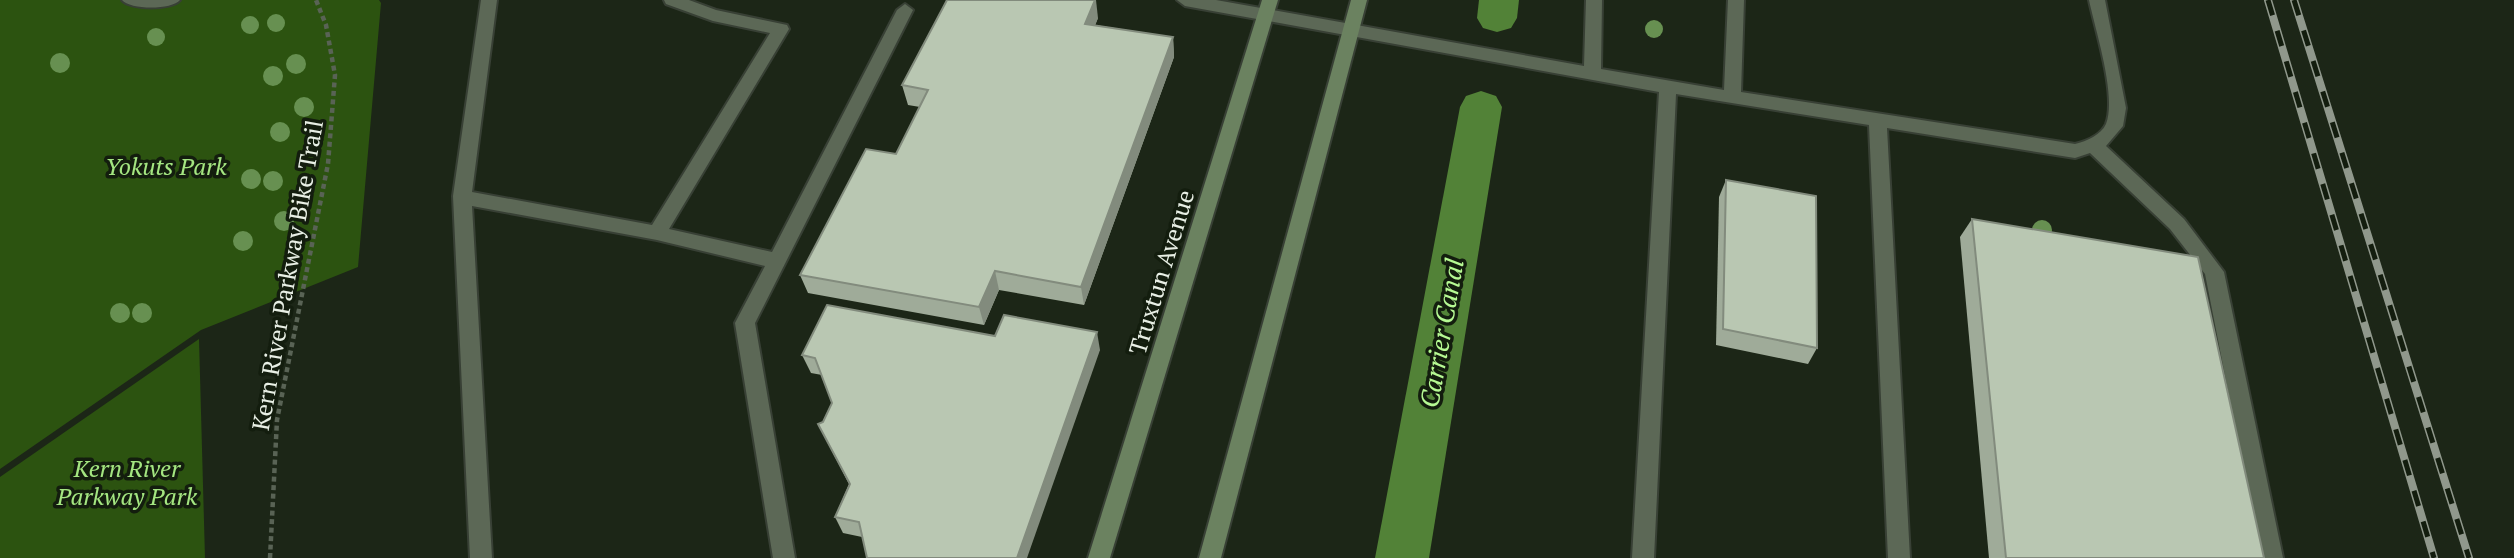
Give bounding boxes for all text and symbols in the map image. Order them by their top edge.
street label: Kern River Parkway Bike Trail [244,117,330,433]
park label: Yokuts Park [105,150,227,182]
street label: Truxtun Avenue [1121,186,1201,358]
water label: Carrier Canal [1411,255,1471,410]
park label: Kern River Parkway Park [56,452,198,512]

